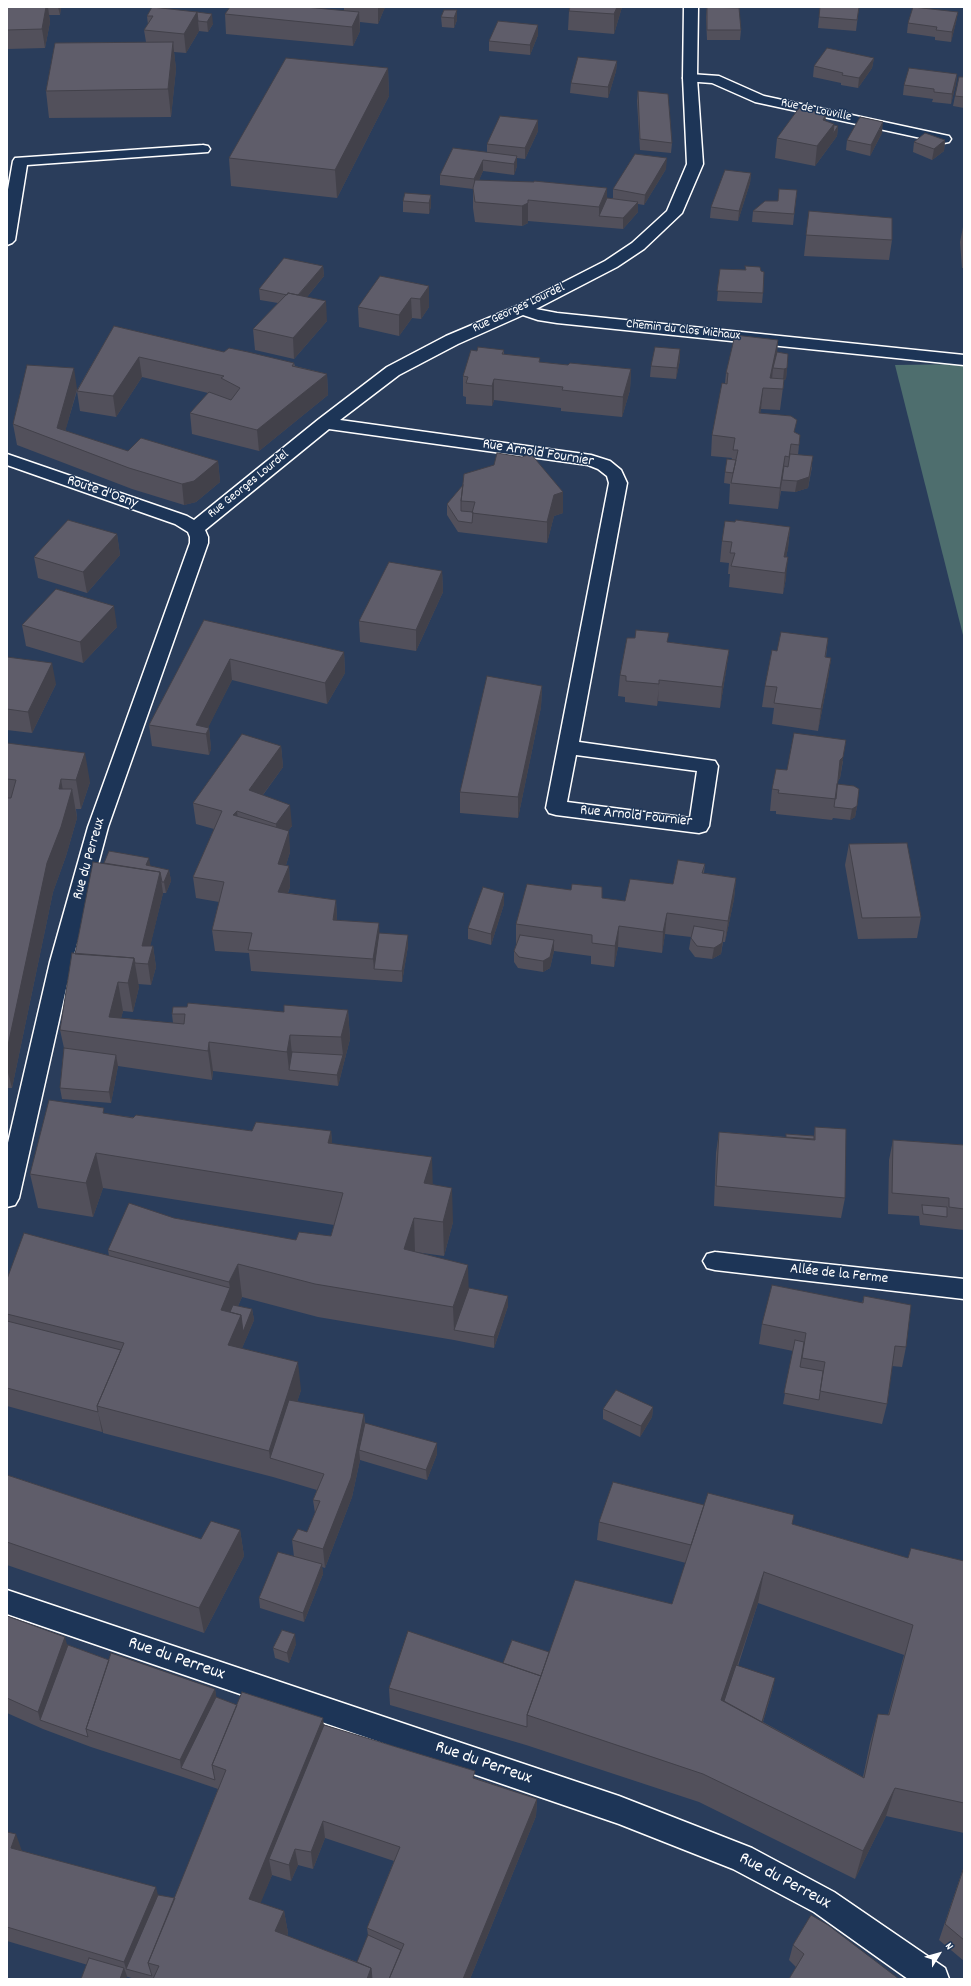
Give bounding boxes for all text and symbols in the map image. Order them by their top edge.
street label: Rue de Louville [779,96,853,126]
street label: Rue Georges Lourdel [470,281,568,337]
street label: Chemin du Clos Michaux [625,317,741,345]
street label: Rue Arnold Fournier [481,436,595,472]
street label: Rue Georges Lourdel [205,448,293,522]
street label: Route d'Osny [64,472,140,514]
street label: Rue Arnold Fournier [579,802,693,832]
street label: Rue du Perreux [70,816,110,902]
street label: Allée de la Ferme [789,1261,889,1289]
street label: Rue du Perreux [125,1633,227,1687]
street label: Rue du Perreux [432,1737,534,1791]
street label: Rue du Perreux [734,1849,834,1915]
north arrow [919,1934,959,1974]
text: N [941,1940,957,1954]

